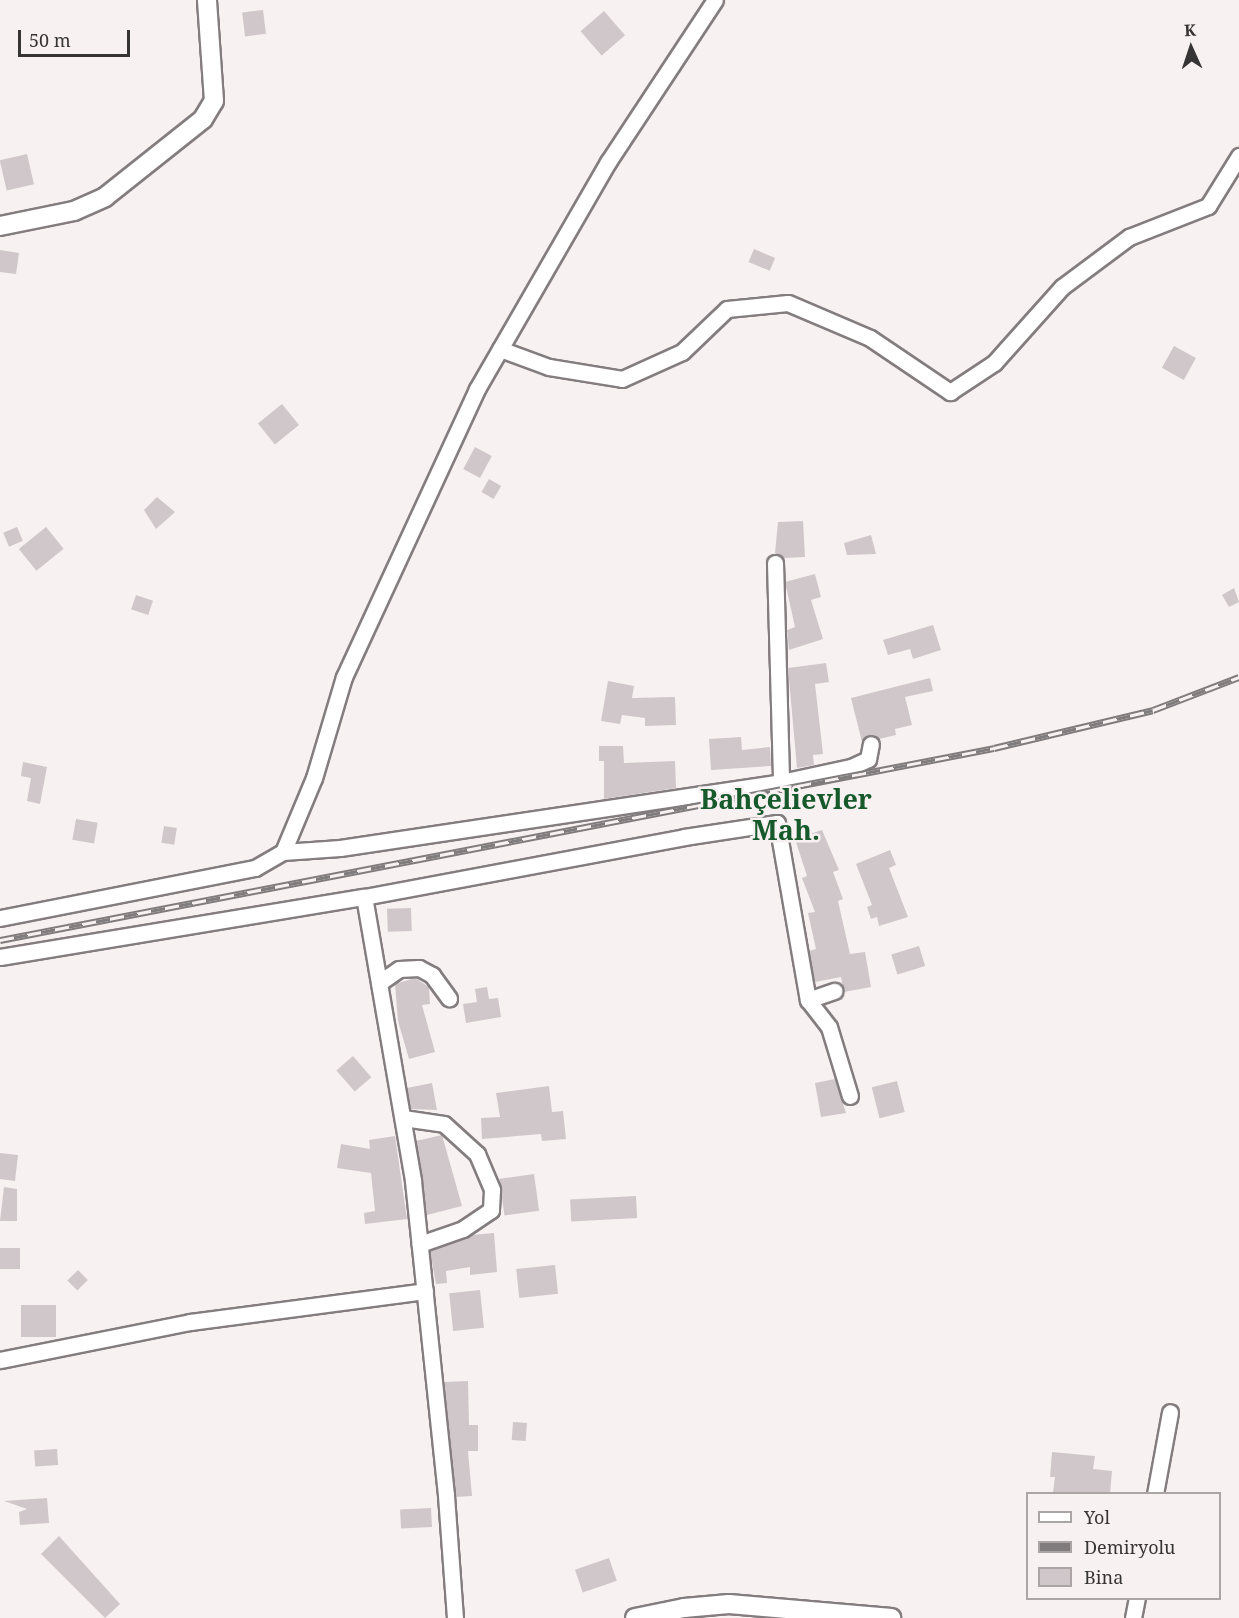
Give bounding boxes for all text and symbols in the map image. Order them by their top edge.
scale bar [21,18,134,56]
north arrow [1161,18,1221,78]
text: K [1184,19,1197,41]
text: 50 m [29,28,71,52]
district label: Bahçelievler Mah. [700,782,872,845]
legend [1026,1492,1221,1600]
text: Yol [1084,1505,1110,1529]
text: Demiryolu [1084,1535,1176,1559]
text: Bina [1084,1565,1123,1589]

